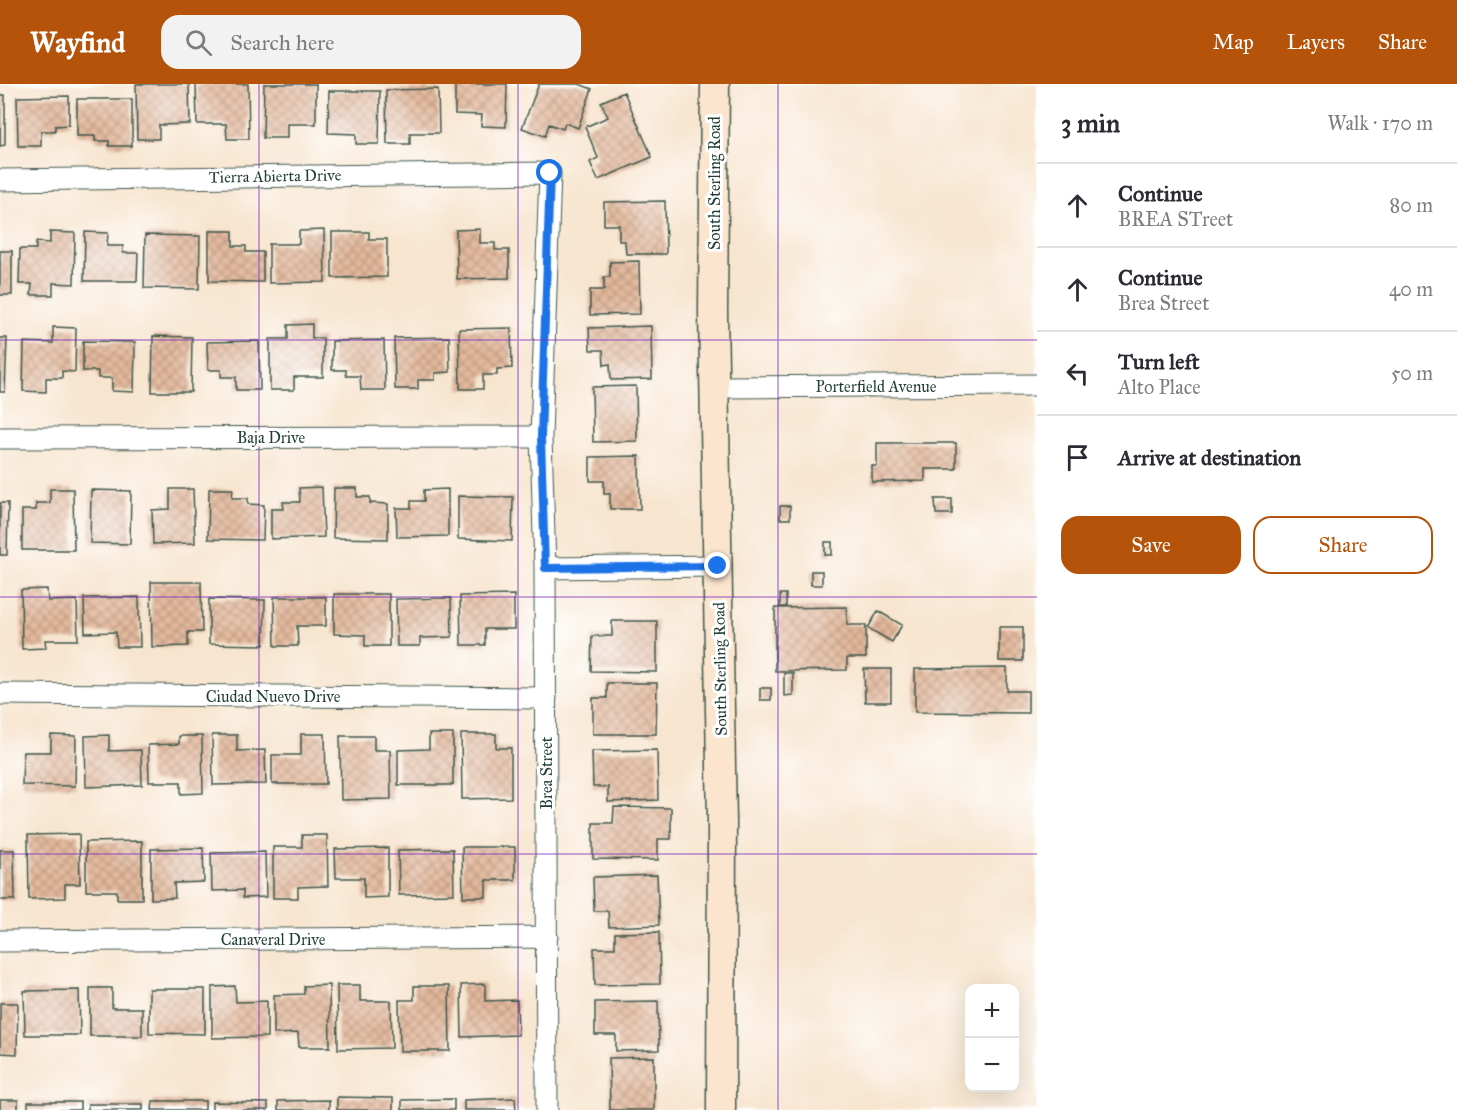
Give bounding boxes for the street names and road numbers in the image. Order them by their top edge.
street label: South Sterling Road [705,116,725,250]
street label: Tierra Abierta Drive [209,165,342,187]
street label: Porterfield Avenue [816,377,937,396]
street label: Baja Drive [237,428,306,447]
street label: South Sterling Road [709,602,732,736]
street label: Ciudad Nuevo Drive [206,687,341,706]
street label: Brea Street [537,736,556,810]
street label: Canaveral Drive [221,930,326,949]

